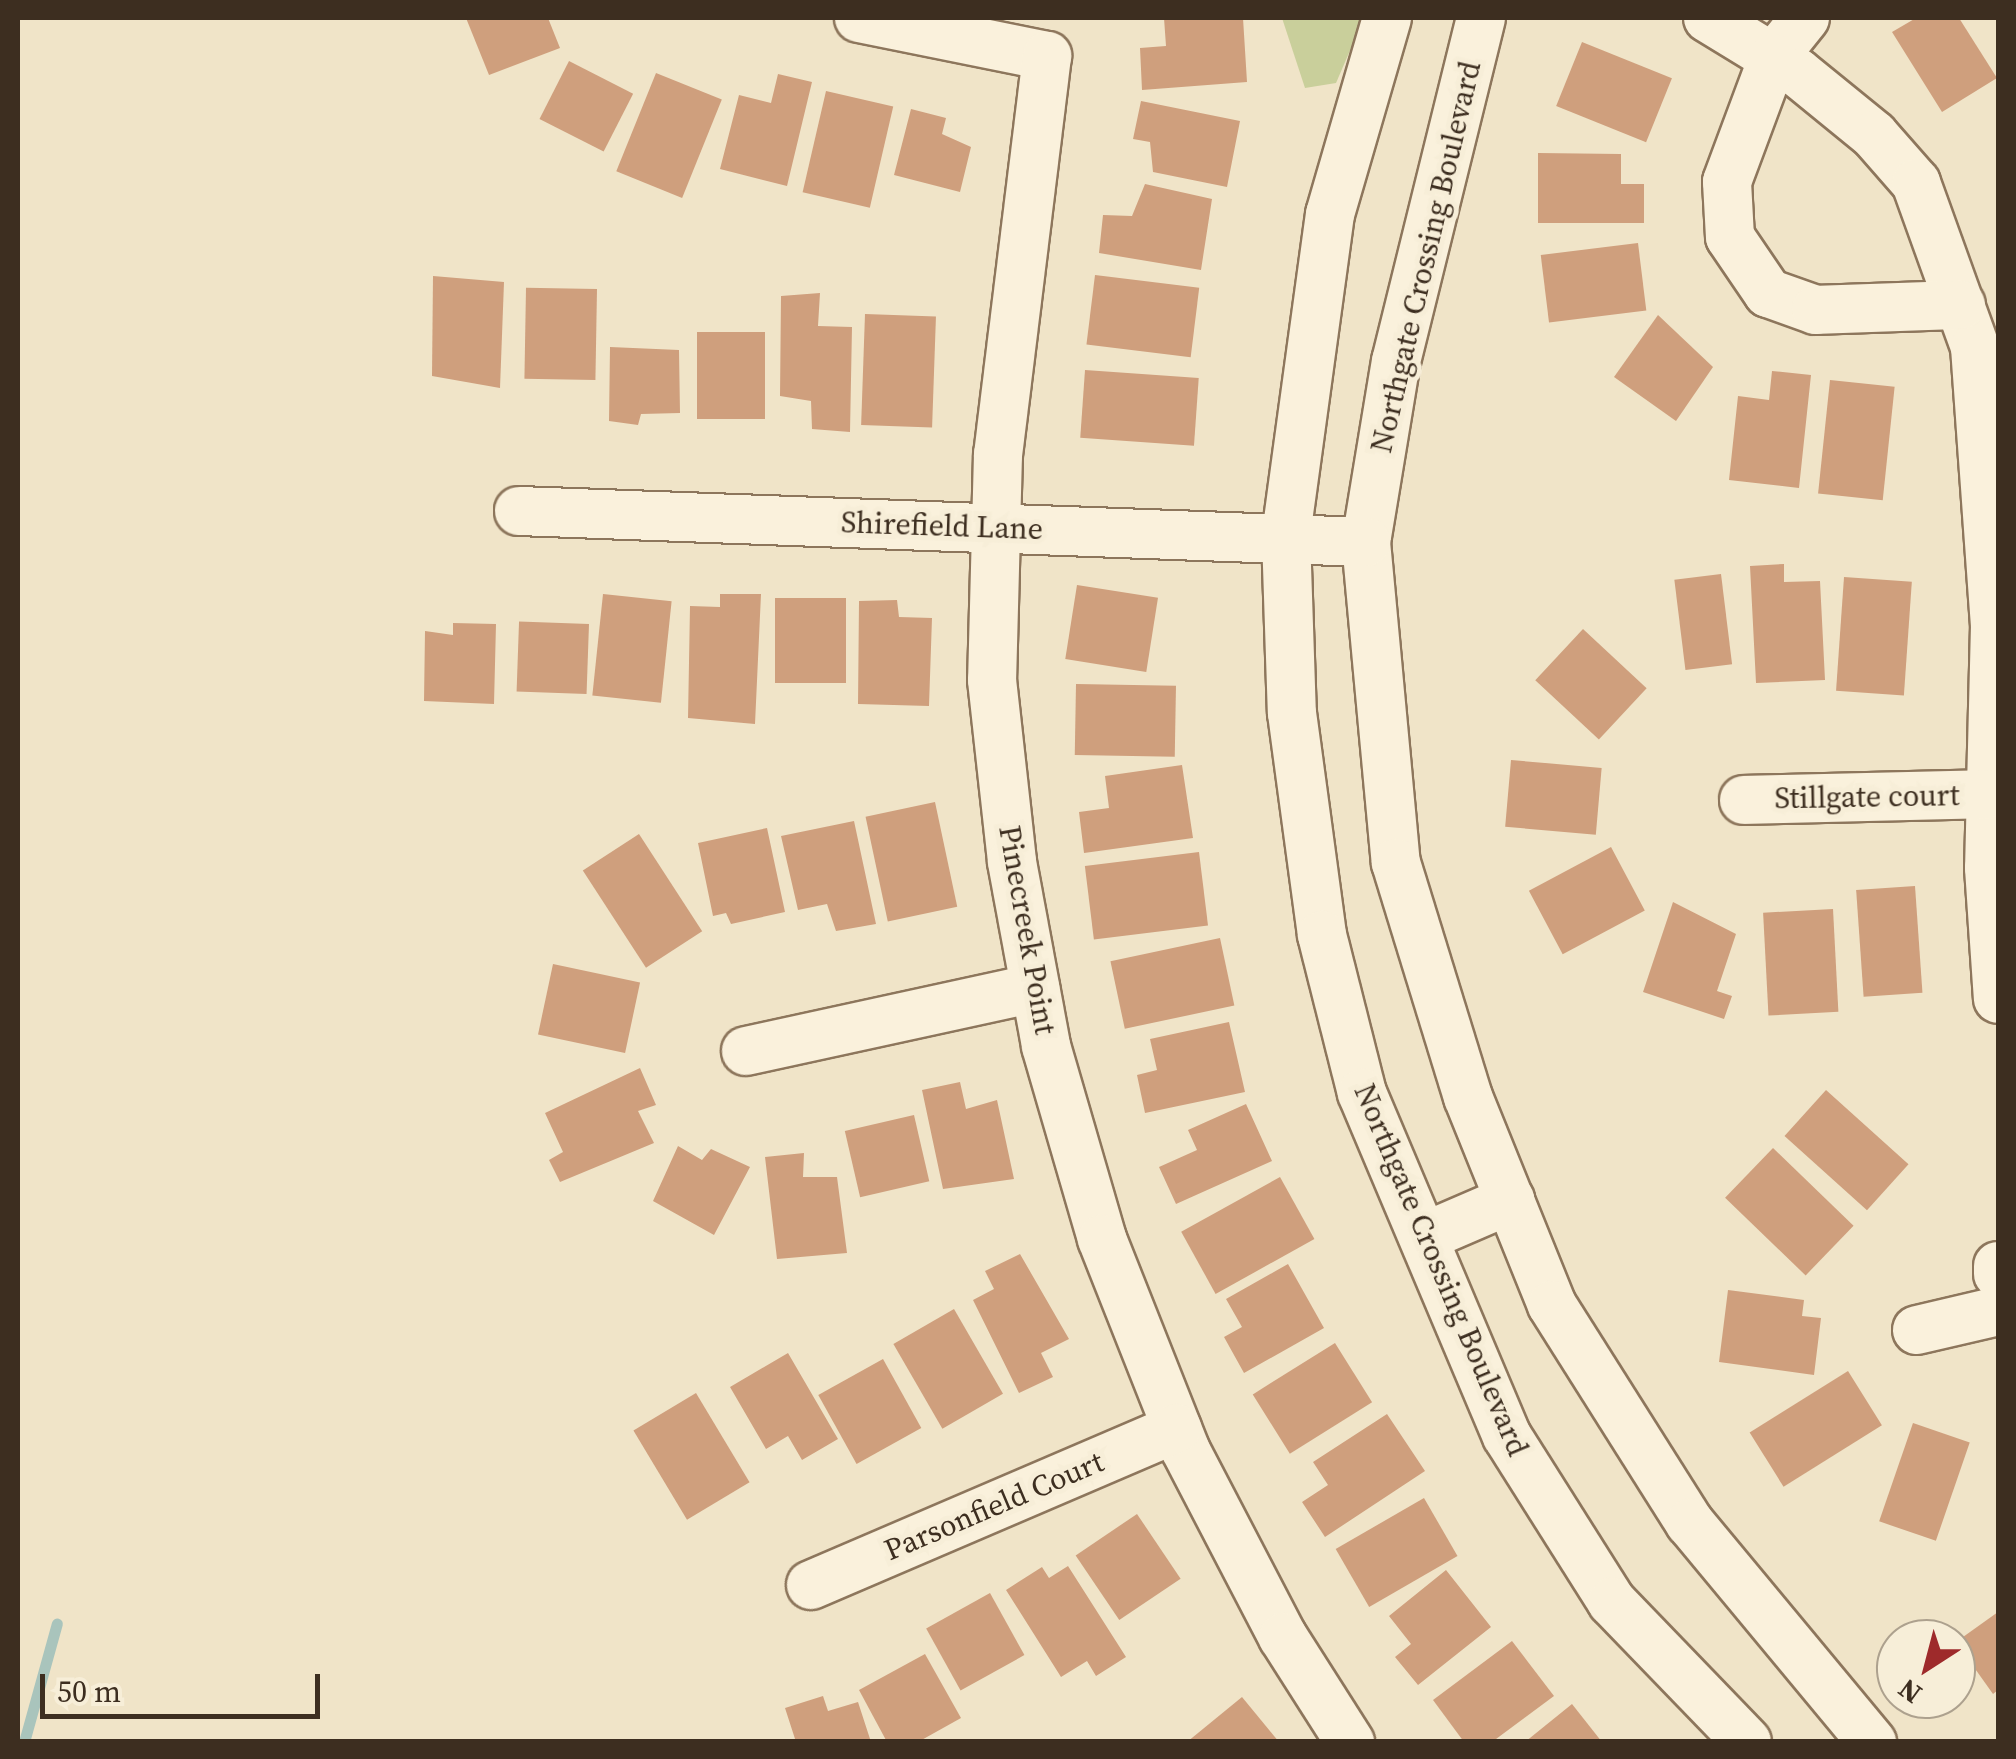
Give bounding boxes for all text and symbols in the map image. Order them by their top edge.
street label: Northgate Crossing Boulevard [1363,58,1489,456]
street label: Shirefield Lane [840,504,1044,548]
street label: Stillgate court [1774,777,1960,817]
street label: Pinecreek Point [991,823,1063,1037]
street label: Northgate Crossing Boulevard [1346,1079,1536,1461]
street label: Parsonfield Court [879,1444,1109,1568]
north arrow [1876,1619,1976,1719]
scale bar [45,1654,325,1716]
text: N [1890,1670,1929,1713]
text: 50 m [57,1671,121,1712]

